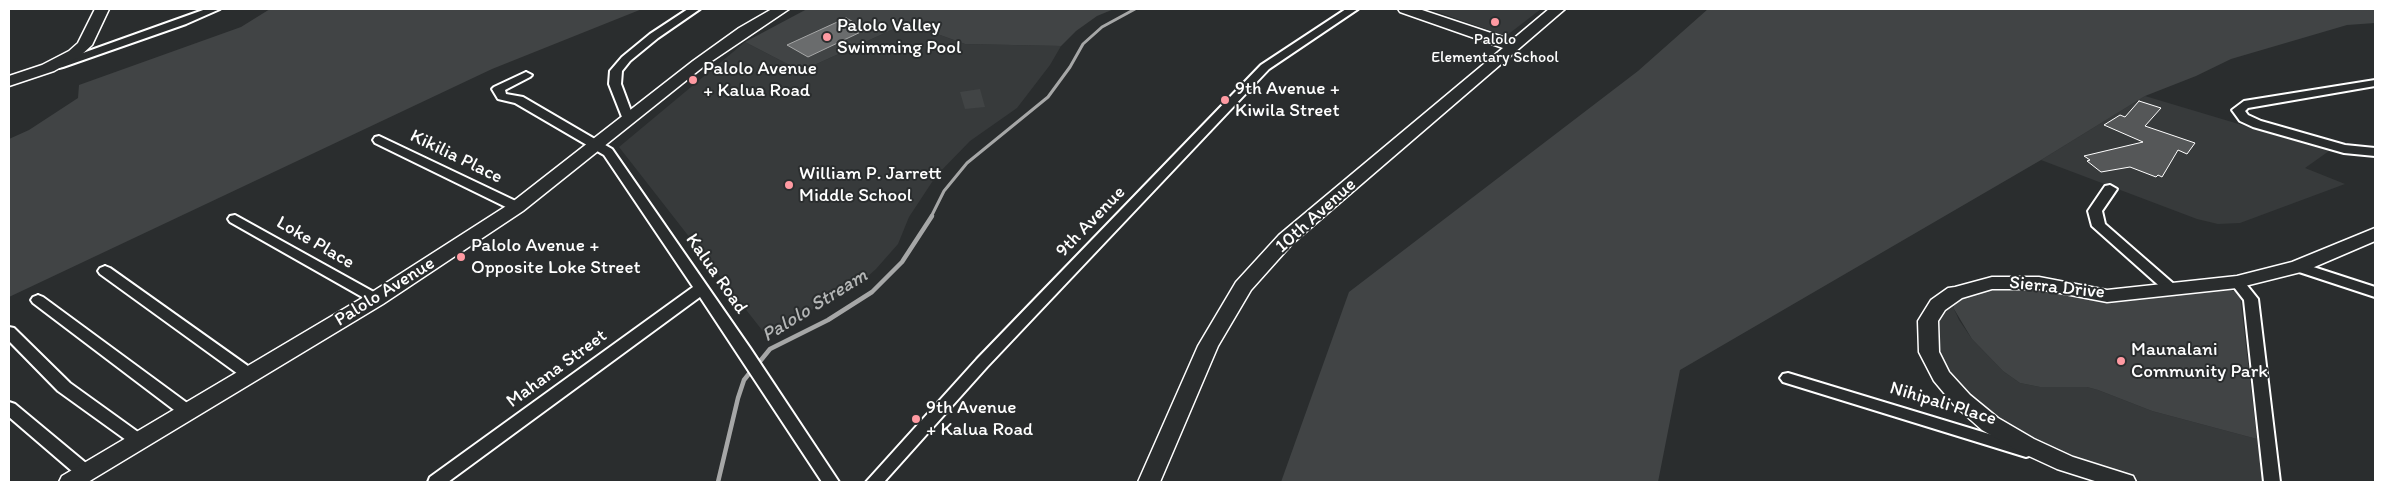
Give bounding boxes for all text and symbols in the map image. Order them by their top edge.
place label: Palolo Valley Swimming Pool [837,15,961,59]
marker: Palolo Elementary School [1489,16,1501,28]
place label: Palolo Elementary School [1431,30,1559,68]
marker: Palolo Valley Swimming Pool [821,31,833,43]
place label: Palolo Avenue + Kalua Road [703,58,817,102]
marker: Palolo Avenue + Kalua Road [687,74,699,86]
place label: 9th Avenue + Kiwila Street [1235,78,1340,122]
marker: 9th Avenue + Kiwila Street [1219,94,1231,106]
street label: Kikilia Place [406,125,506,189]
place label: William P. Jarrett Middle School [799,163,942,207]
street label: 10th Avenue [1271,174,1361,258]
marker: William P. Jarrett Middle School [783,179,795,191]
street label: 9th Avenue [1051,182,1131,262]
street label: Loke Place [272,212,358,274]
street label: Kalua Road [680,229,752,319]
place label: Palolo Avenue + Opposite Loke Street [471,235,641,279]
marker: Palolo Avenue + Opposite Loke Street [455,251,467,263]
street label: Palolo Avenue [331,252,439,332]
water label: Palolo Stream [758,264,872,348]
street label: Sierra Drive [2008,272,2106,304]
street label: Mahana Street [502,325,612,413]
place label: Maunalani Community Park [2131,339,2268,383]
marker: Maunalani Community Park [2115,355,2127,367]
street label: Nihipali Place [1887,377,1999,431]
place label: 9th Avenue + Kalua Road [926,397,1033,441]
marker: 9th Avenue + Kalua Road [910,413,922,425]

